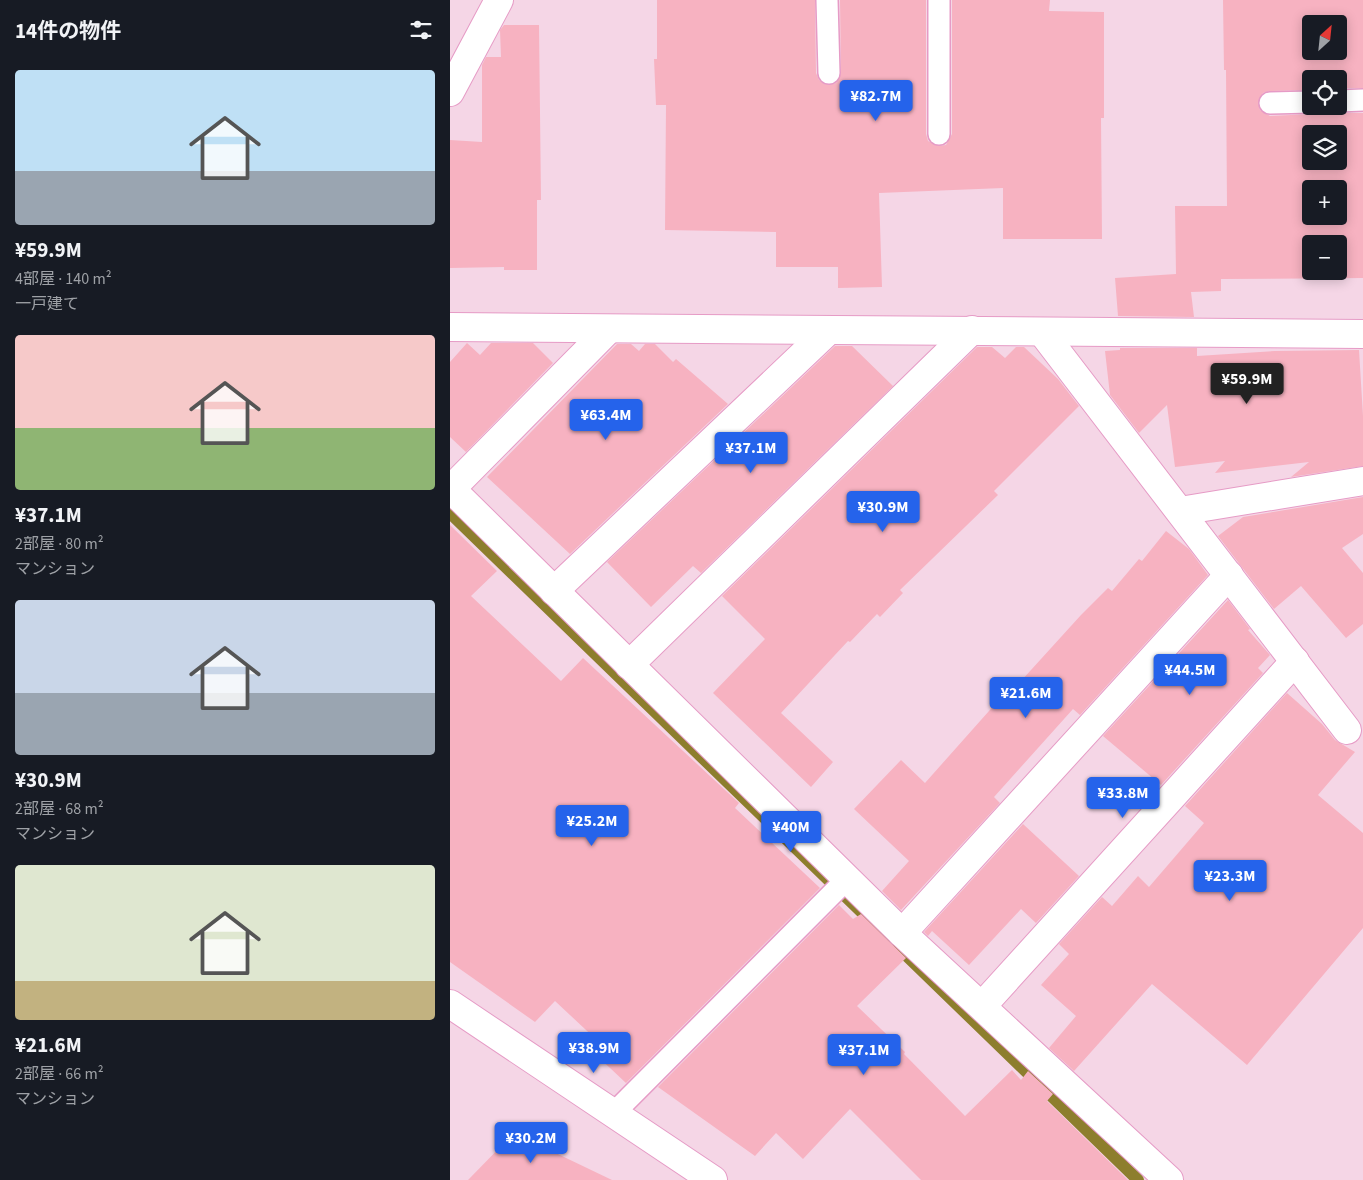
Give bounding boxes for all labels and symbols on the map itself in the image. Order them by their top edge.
north arrow [1302,15,1348,60]
pin: ¥82.7M [835,80,917,122]
pin: ¥59.9M [1206,362,1288,405]
pin: ¥63.4M [565,398,647,441]
pin: ¥37.1M [710,432,792,474]
pin: ¥30.9M [842,490,924,533]
pin: ¥44.5M [1149,654,1231,696]
pin: ¥21.6M [985,676,1067,719]
pin: ¥33.8M [1082,776,1164,819]
pin: ¥25.2M [551,804,633,847]
pin: ¥40M [761,810,821,853]
pin: ¥23.3M [1189,860,1271,902]
pin: ¥38.9M [553,1032,635,1074]
pin: ¥37.1M [823,1034,905,1076]
pin: ¥30.2M [490,1122,572,1164]

